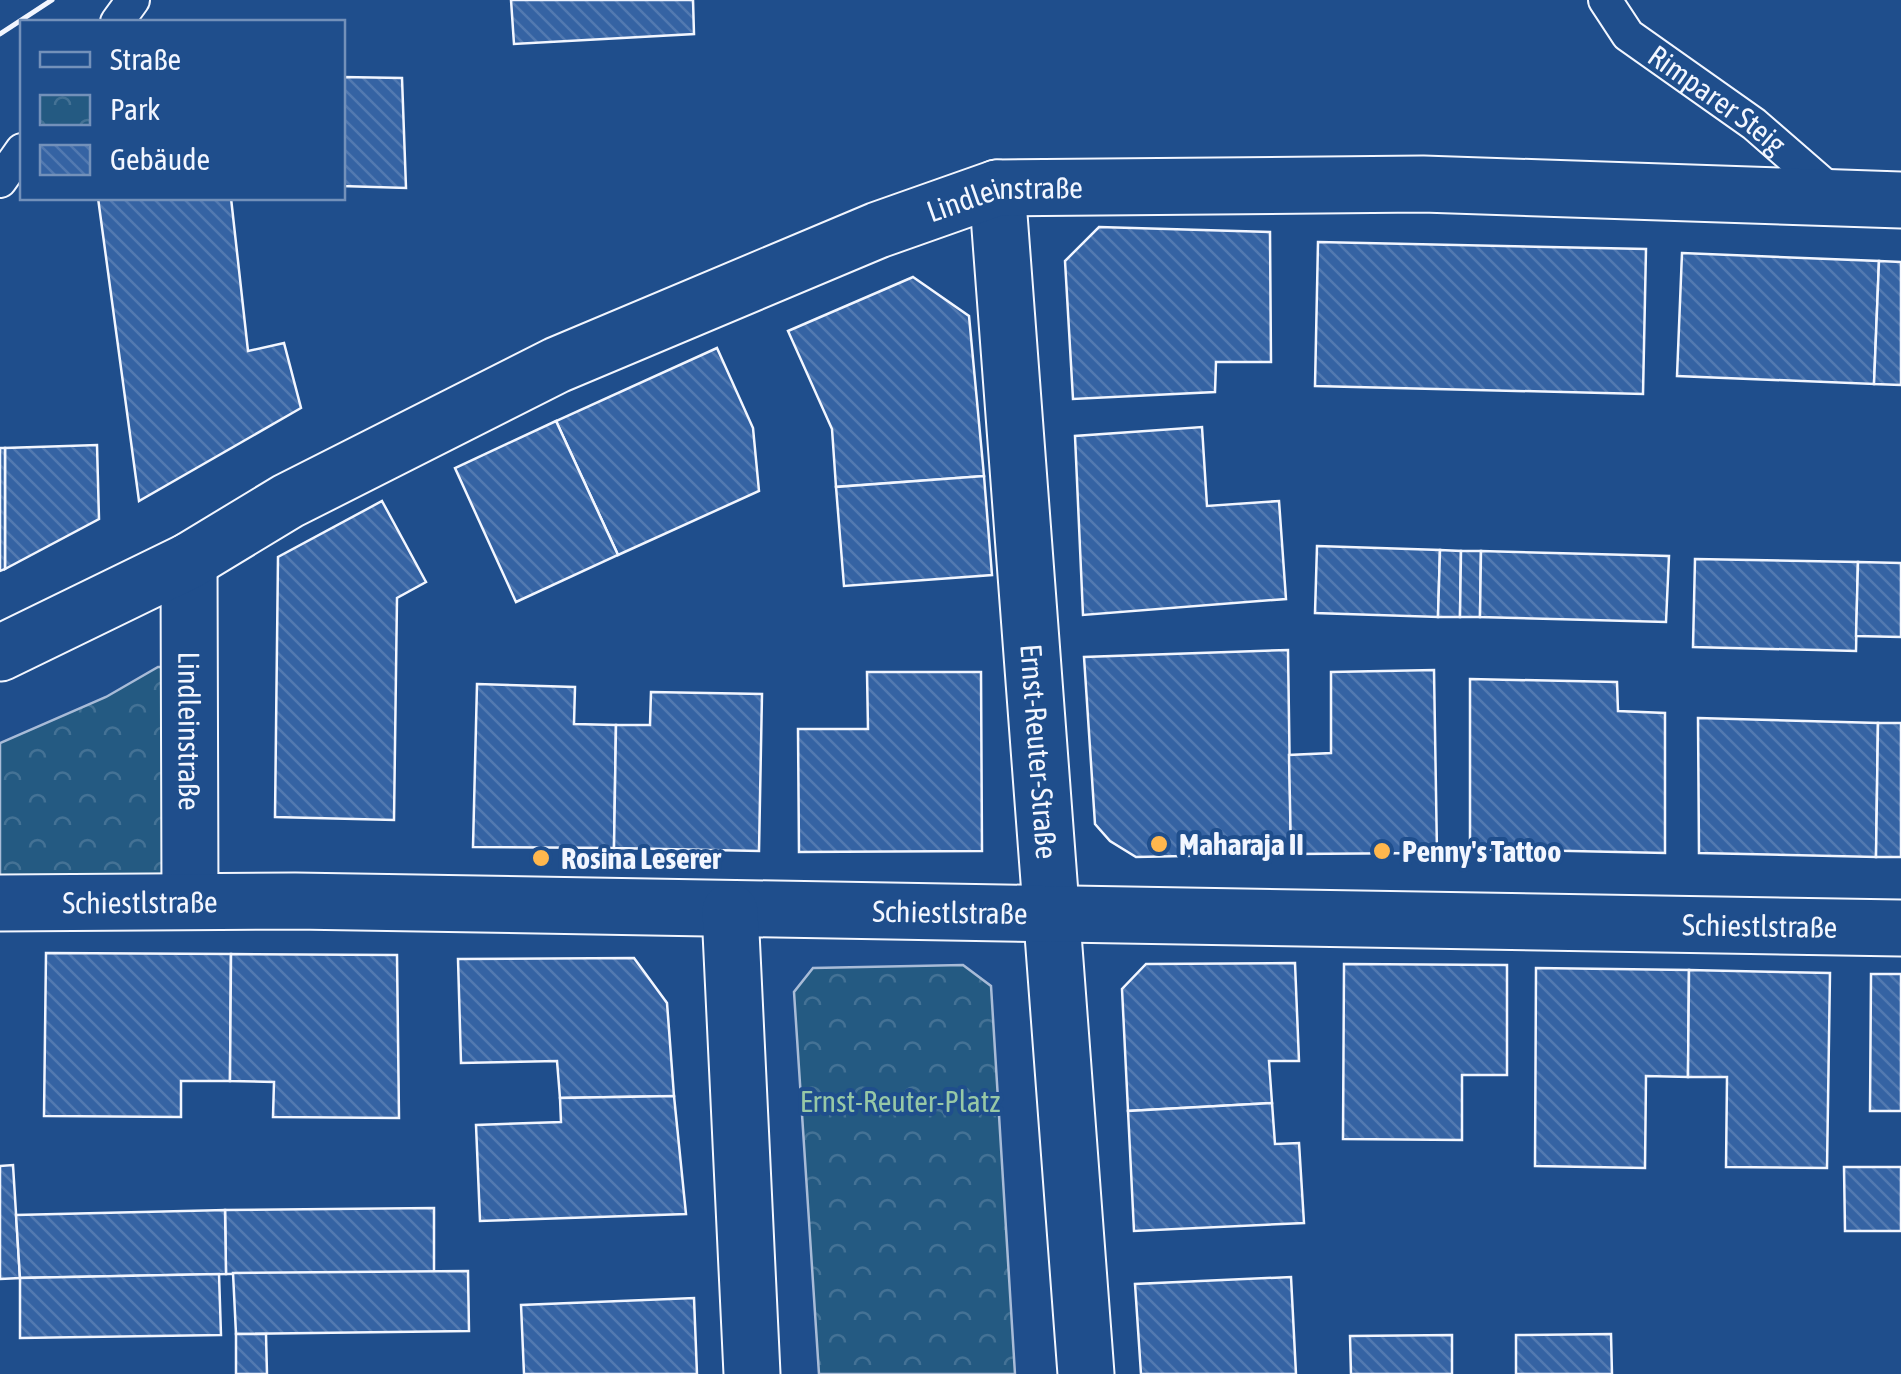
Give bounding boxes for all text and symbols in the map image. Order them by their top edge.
legend [20,20,345,200]
street label: Rimparer Steig [1642,38,1793,161]
text: Straße [110,42,181,76]
text: Park [110,92,160,126]
text: Gebäude [110,142,210,176]
street label: Lindleinstraße [922,170,1083,228]
street label: Ernst-Reuter-Straße [1014,643,1064,860]
street label: Lindleinstraße [172,651,207,811]
place label: Maharaja II [1179,827,1304,861]
marker: Maharaja II [1148,833,1170,855]
place label: Penny's Tattoo [1402,834,1561,868]
marker: Penny's Tattoo [1371,840,1393,862]
place label: Rosina Leserer [561,841,722,875]
marker: Rosina Leserer [530,847,552,869]
street label: Schiestlstraße [62,885,218,920]
street label: Schiestlstraße [872,894,1028,930]
street label: Schiestlstraße [1682,907,1838,944]
park label: Ernst-Reuter-Platz [800,1084,1000,1118]

